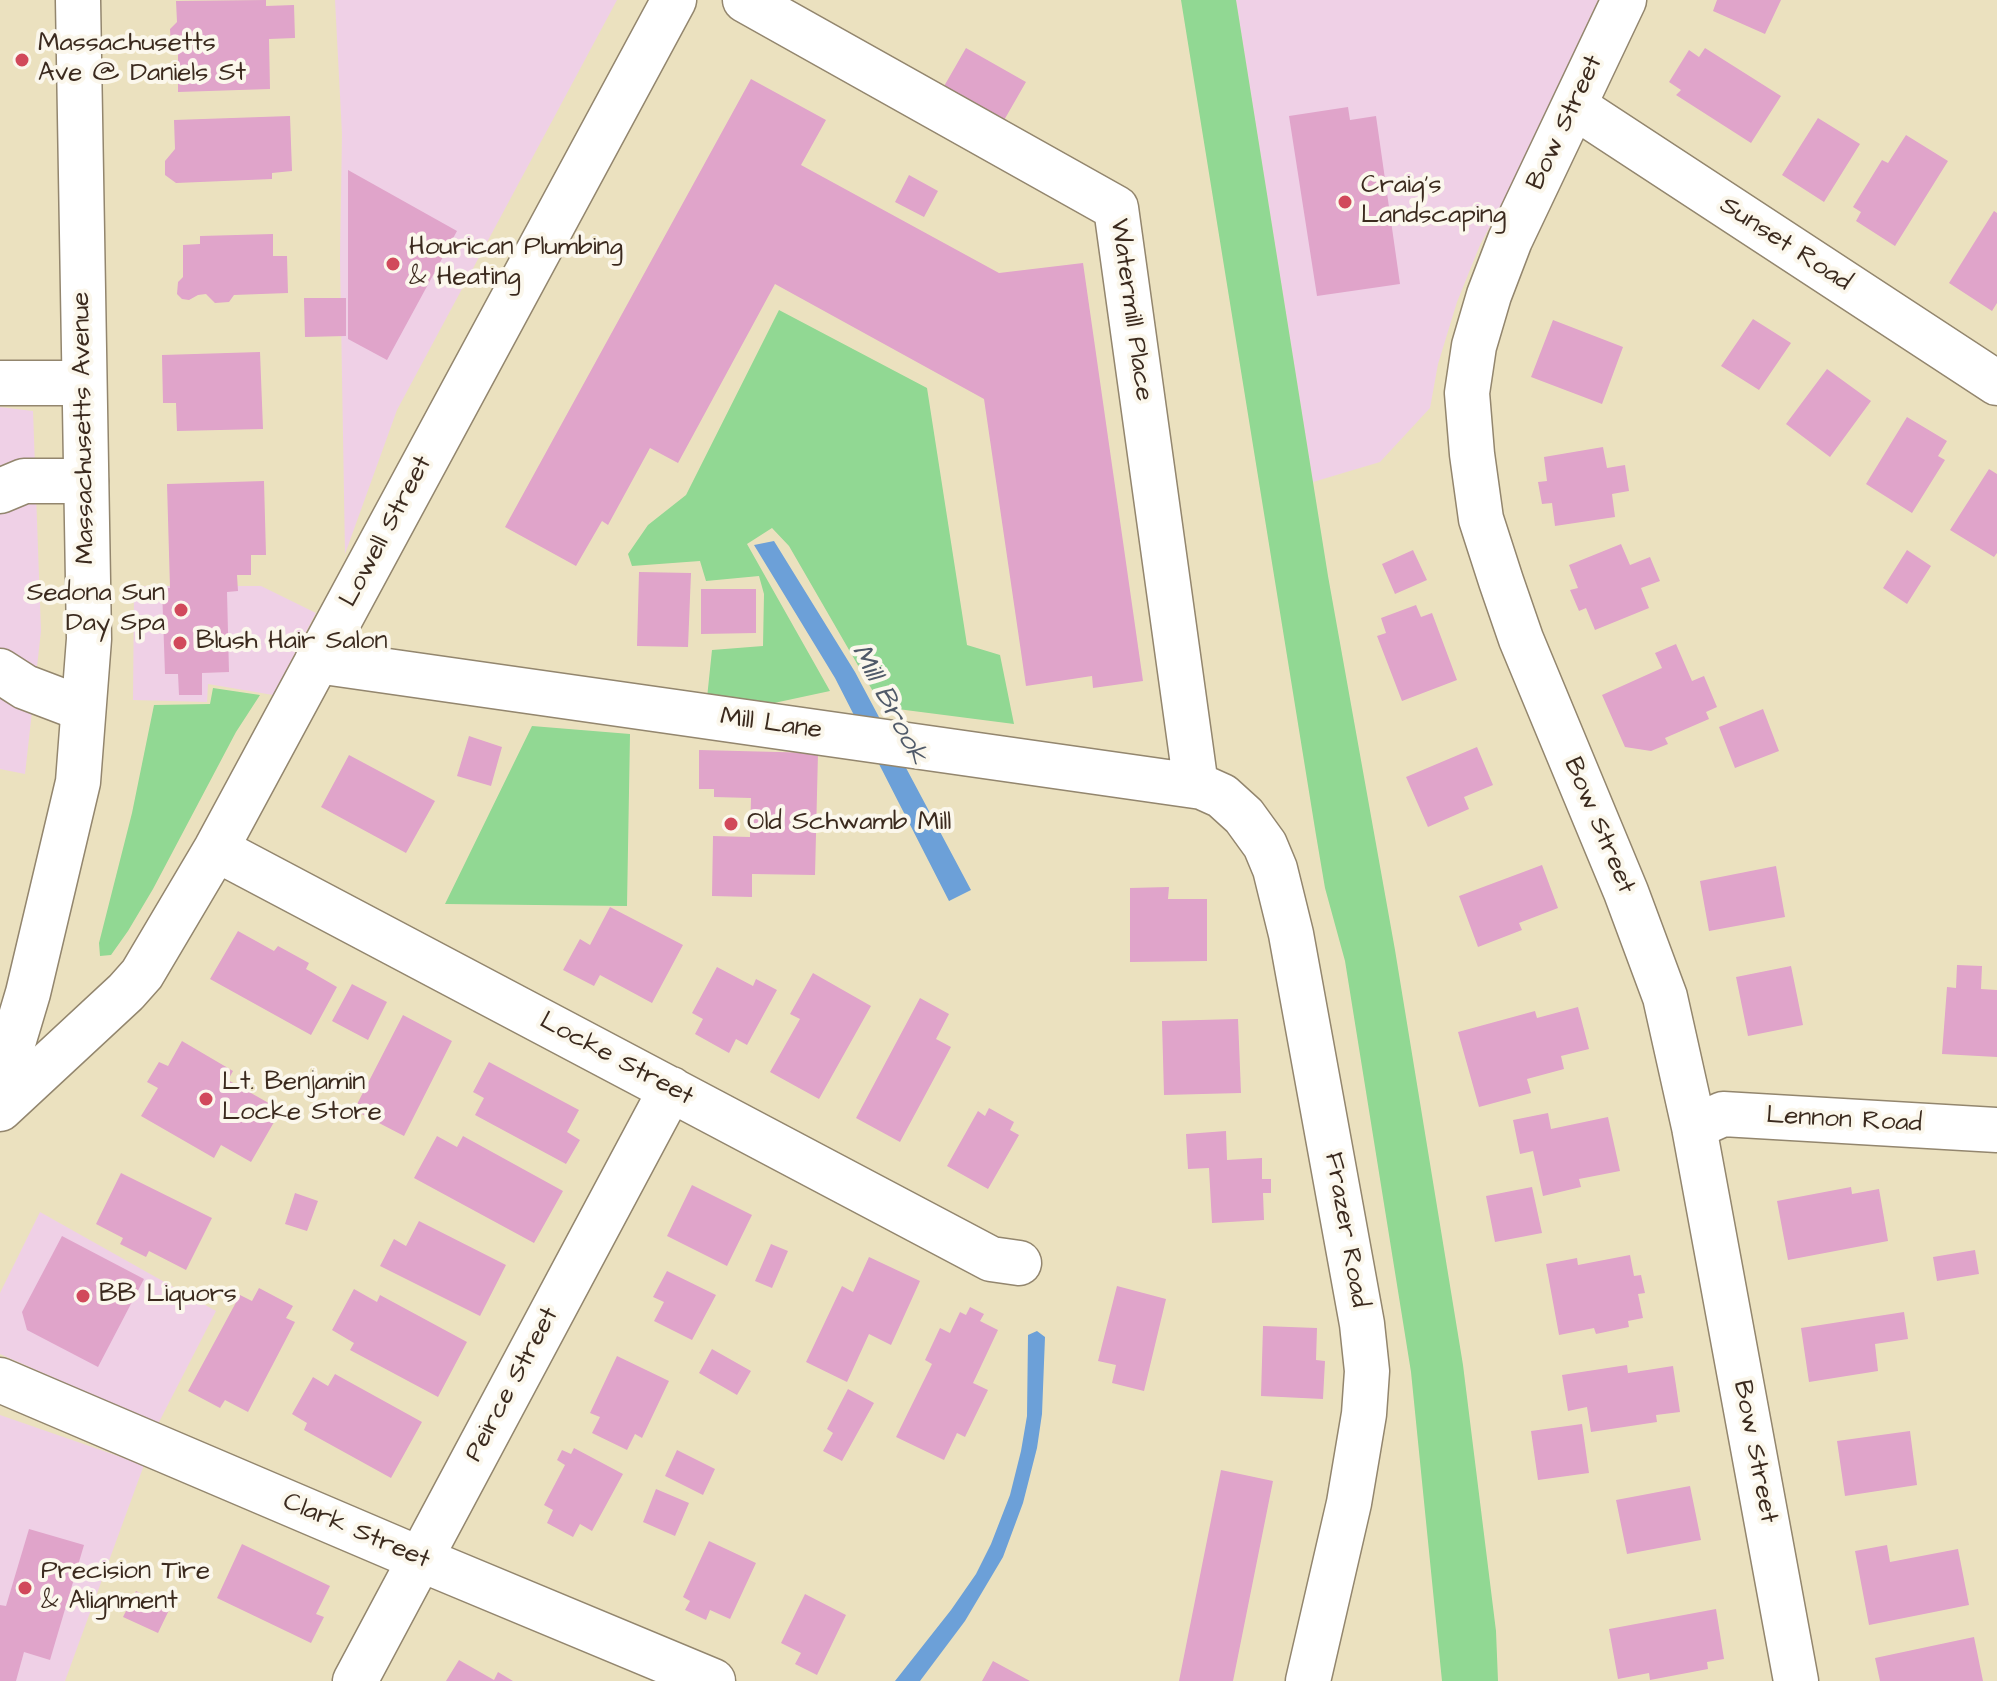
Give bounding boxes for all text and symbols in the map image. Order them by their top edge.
place label: Massachusetts Ave @ Daniels St [38,29,246,90]
marker: Massachusetts Ave @ Daniels St [13,51,31,69]
street label: Bow Street [1521,51,1611,195]
place label: Craig's Landscaping [1361,171,1506,232]
street label: Sunset Road [1713,191,1857,299]
marker: Craig's Landscaping [1336,193,1354,211]
street label: Watermill Place [1102,217,1158,403]
place label: Hourican Plumbing & Heating [409,233,623,294]
marker: Hourican Plumbing & Heating [384,255,402,273]
street label: Massachusetts Avenue [67,291,103,565]
street label: Lowell Street [334,451,440,613]
place label: Sedona Sun Day Spa [27,579,165,640]
marker: Sedona Sun Day Spa [172,601,190,619]
place label: Blush Hair Salon [196,627,387,659]
marker: Blush Hair Salon [171,634,189,652]
water label: Mill Brook [842,639,934,771]
street label: Mill Lane [718,702,824,748]
street label: Bow Street [1555,753,1641,899]
place label: Old Schwamb Mill [747,808,951,840]
marker: Old Schwamb Mill [722,815,740,833]
street label: Locke Street [534,1006,698,1114]
place label: Lt. Benjamin Locke Store [222,1068,382,1130]
marker: Lt. Benjamin Locke Store [197,1090,215,1108]
street label: Lennon Road [1765,1101,1923,1141]
street label: Frazer Road [1316,1150,1374,1310]
place label: BB Liquors [99,1280,237,1312]
marker: BB Liquors [74,1287,92,1305]
street label: Peirce Street [459,1303,567,1467]
street label: Bow Street [1725,1378,1783,1526]
street label: Clark Street [278,1487,434,1577]
place label: Precision Tire & Alignment [41,1557,210,1618]
marker: Precision Tire & Alignment [16,1579,34,1597]

